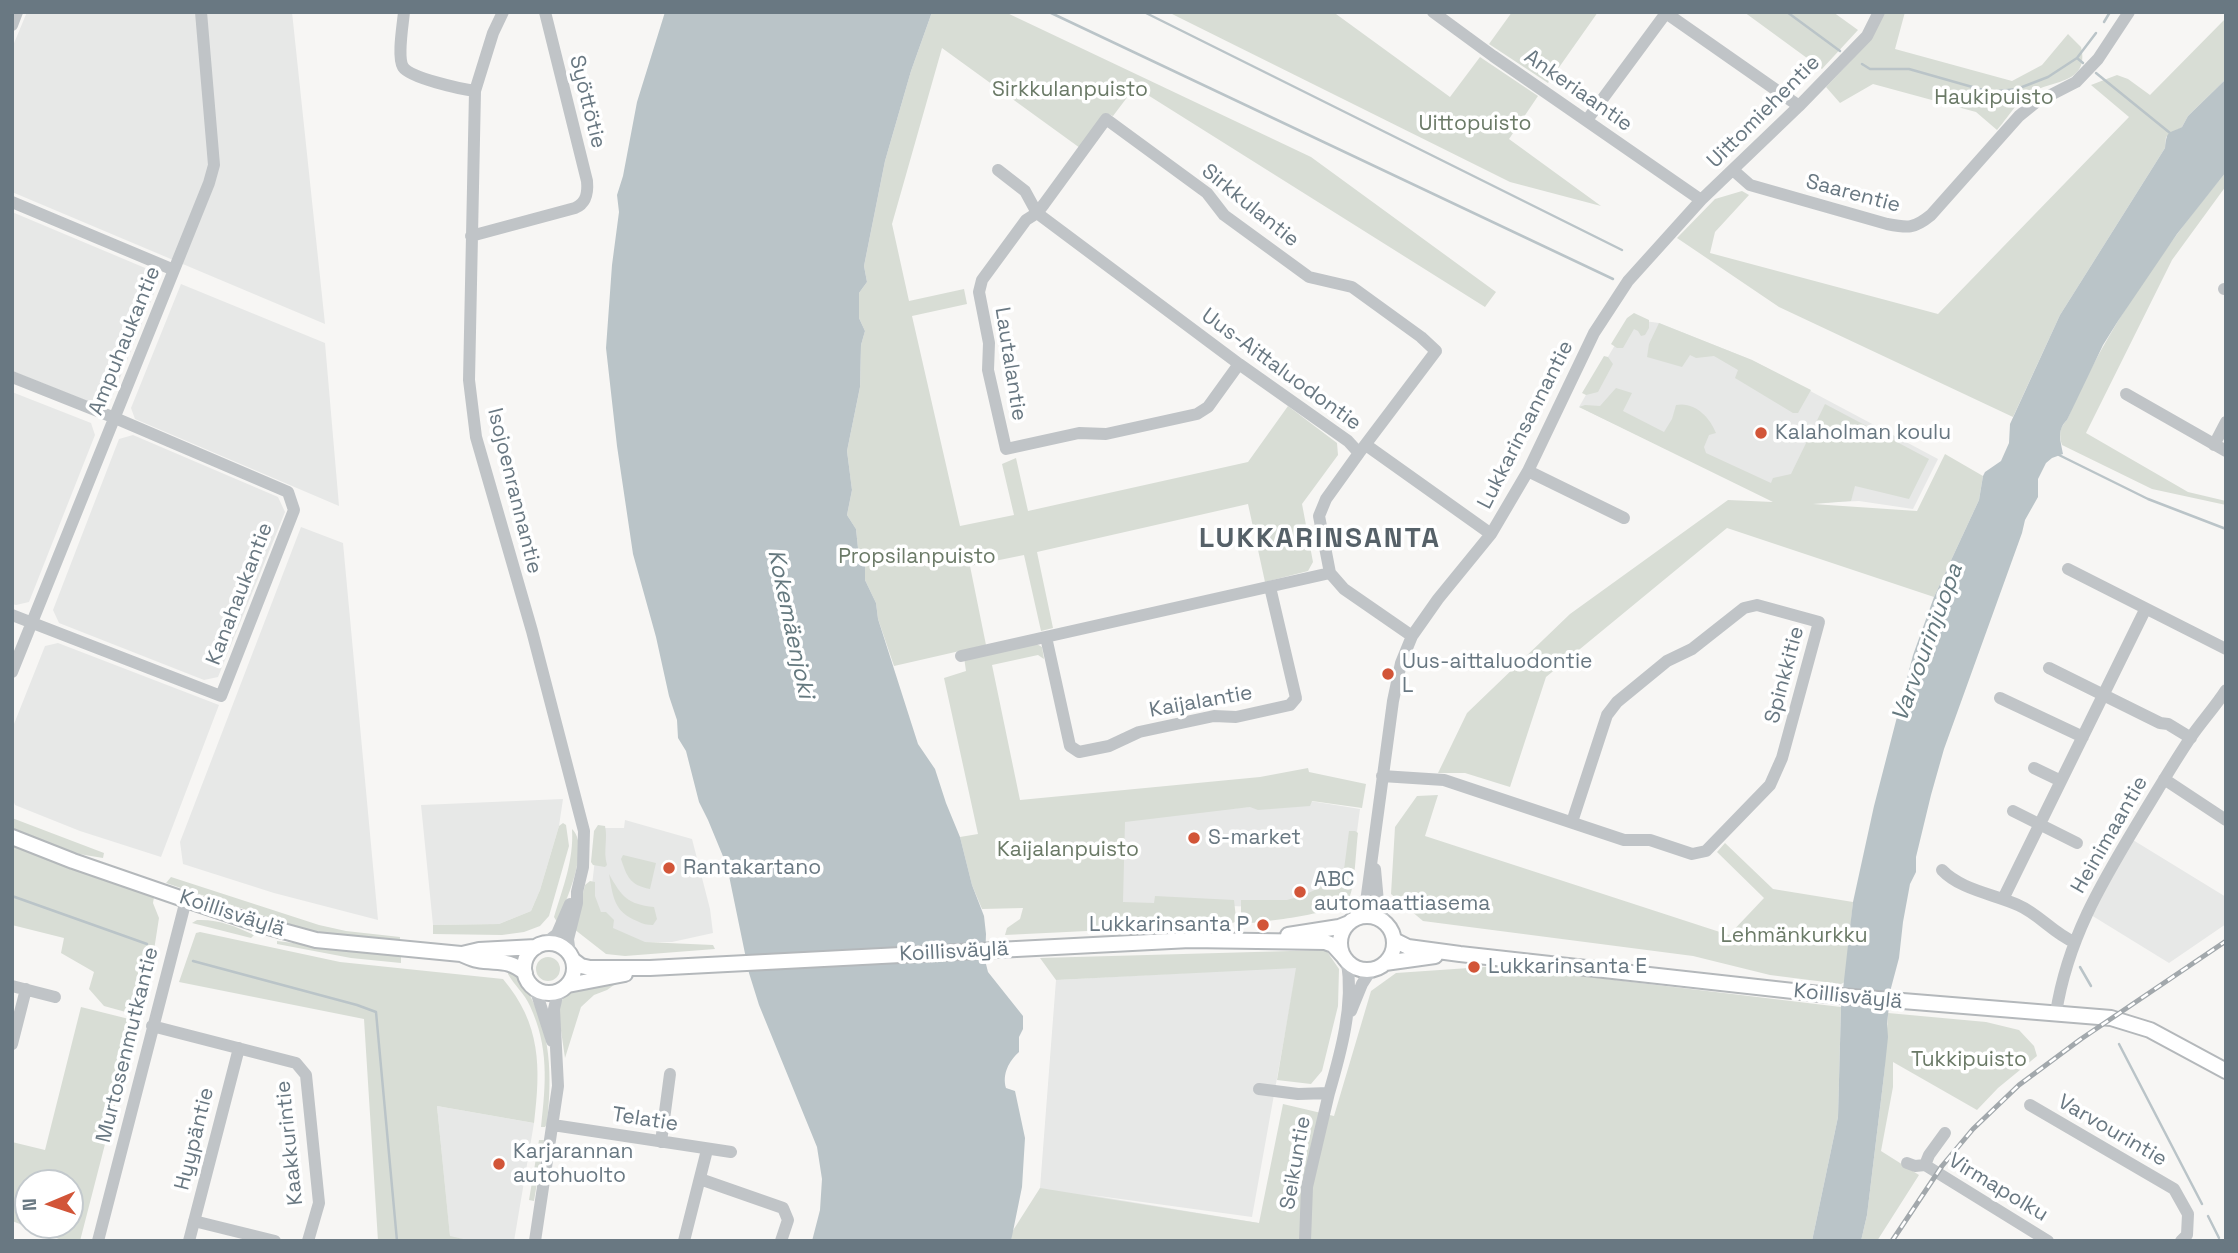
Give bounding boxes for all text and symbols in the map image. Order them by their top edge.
street label: Ankeriaantie [1519,44,1637,138]
street label: Uittomiehentie [1702,50,1826,174]
street label: Syöttötie [563,53,611,151]
park label: Sirkkulanpuisto [992,77,1148,103]
park label: Haukipuisto [1934,85,2054,111]
park label: Uittopuisto [1418,111,1532,137]
street label: Sirkkulantie [1196,159,1304,253]
street label: Saarentie [1803,169,1903,219]
street label: Ampuhaukantie [84,263,166,419]
street label: Uus-Aittaluodontie [1196,304,1366,436]
street label: Lautalantie [989,305,1031,423]
street label: Lukkarinsannantie [1473,337,1579,513]
street label: Isojoenrannantie [481,406,547,576]
place label: Kalaholman koulu [1775,420,1951,446]
marker: Kalaholman koulu [1753,425,1769,441]
street label: Kanahaukantie [201,519,279,669]
district label: LUKKARINSANTA [1201,522,1439,556]
park label: Propsilanpuisto [838,544,996,570]
water label: Kokemäenjoki [761,547,819,701]
water label: Varvourinjuopa [1887,560,1969,726]
street label: Spinkkitie [1760,624,1810,726]
place label: Uus-aittaluodontie L [1402,649,1592,699]
marker: Uus-aittaluodontie L [1380,666,1396,682]
street label: Kaijalantie [1147,681,1255,723]
street label: Heinimaantie [2066,772,2154,898]
place label: S-market [1208,825,1301,851]
marker: S-market [1186,830,1202,846]
park label: Kaijalanpuisto [997,837,1139,863]
place label: Rantakartano [683,855,821,881]
marker: Rantakartano [661,860,677,876]
place label: ABC automaattiasema [1314,867,1490,917]
marker: ABC automaattiasema [1292,884,1308,900]
street label: Koillisväylä [176,885,288,943]
place label: Lukkarinsanta P [1089,912,1249,938]
marker: Lukkarinsanta P [1255,917,1271,933]
park label: Lehmänkurkku [1720,923,1868,949]
street label: Koillisväylä [899,937,1009,967]
street label: Murtosenmutkantie [91,944,165,1146]
place label: Lukkarinsanta E [1488,954,1647,980]
marker: Lukkarinsanta E [1466,959,1482,975]
street label: Koillisväylä [1792,979,1904,1015]
park label: Tukkipuisto [1911,1047,2027,1073]
street label: Kaakkurintie [271,1079,309,1207]
street label: Hyypäntie [170,1085,220,1193]
street label: Varvourintie [2053,1090,2171,1172]
street label: Telatie [610,1102,680,1138]
street label: Seikuntie [1275,1114,1317,1212]
place label: Karjarannan autohuolto [513,1139,633,1189]
street label: Virmapolku [1944,1148,2052,1228]
marker: Karjarannan autohuolto [491,1156,507,1172]
north arrow [14,1169,84,1239]
text: N [17,1198,42,1211]

